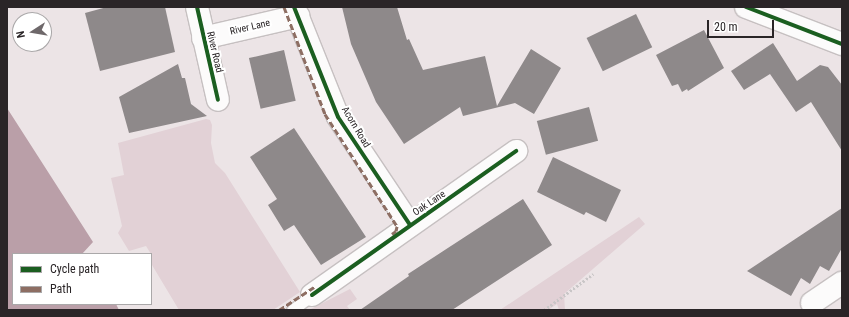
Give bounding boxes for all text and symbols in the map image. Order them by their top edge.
north arrow [12,12,52,52]
scale bar [709,12,776,38]
street label: River Lane [229,17,271,37]
text: 20 m [714,20,738,34]
text: N [14,30,28,39]
street label: River Road [204,30,226,74]
street label: Acorn Road [339,104,373,150]
street label: Oak Lane [410,188,448,218]
legend [12,253,152,305]
text: Cycle path [50,262,99,276]
text: Path [50,282,72,296]

